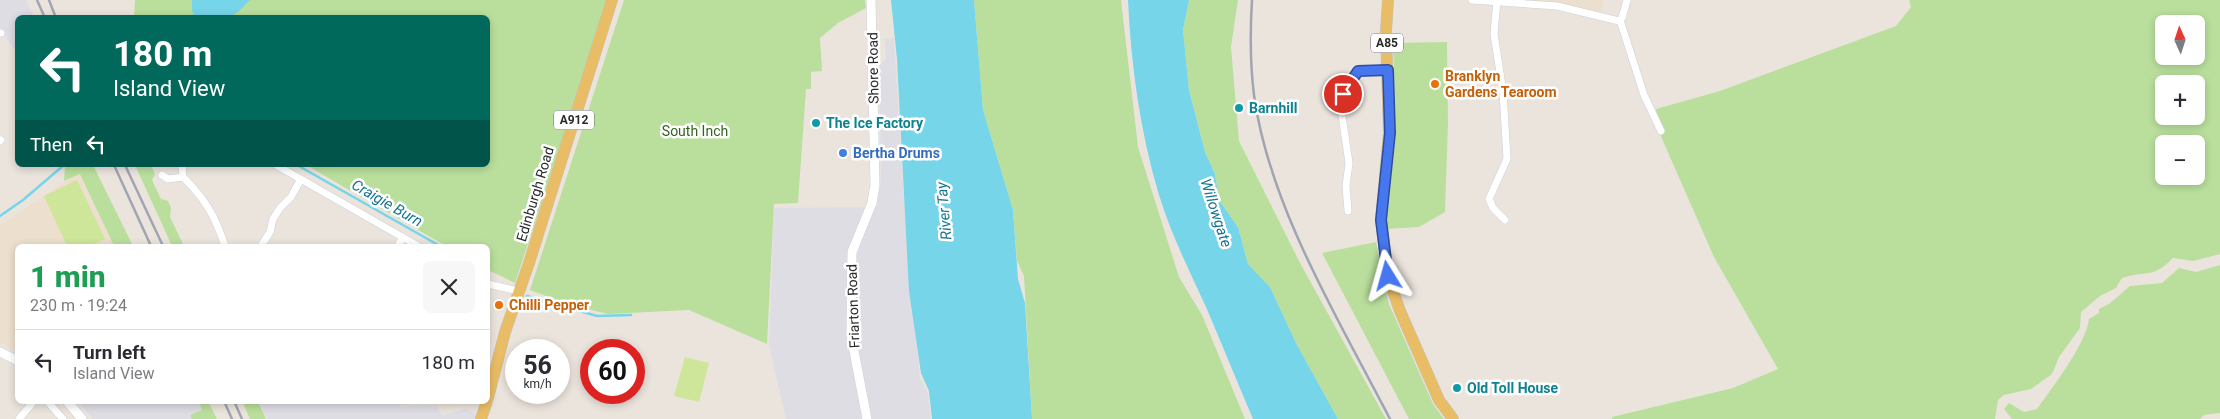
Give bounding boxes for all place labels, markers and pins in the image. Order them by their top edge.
place label: Branklyn Gardens Tearoom [1445,68,1557,100]
pin [1322,73,1364,115]
marker: Branklyn Gardens Tearoom [1429,78,1441,90]
place label: Barnhill [1249,100,1297,116]
marker: Barnhill [1233,102,1245,114]
place label: The Ice Factory [826,115,924,131]
marker: The Ice Factory [810,117,822,129]
place label: Bertha Drums [853,145,940,161]
marker: Bertha Drums [837,147,849,159]
place label: Chilli Pepper [509,297,589,313]
marker: Chilli Pepper [493,299,505,311]
place label: Old Toll House [1467,380,1558,396]
marker: Old Toll House [1451,382,1463,394]

